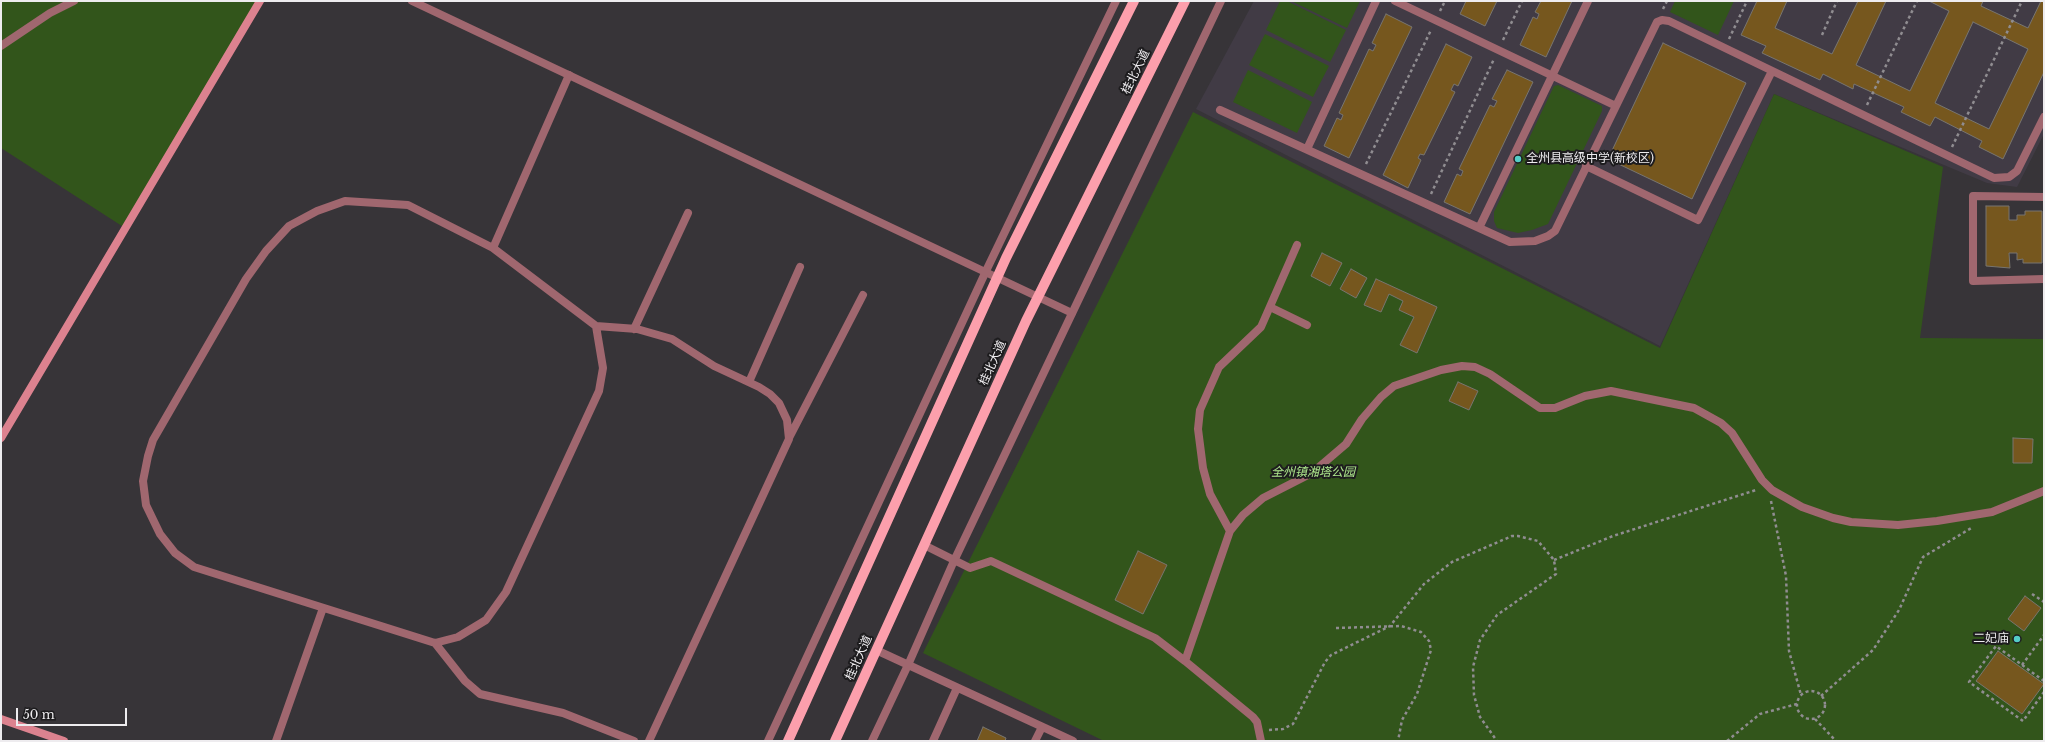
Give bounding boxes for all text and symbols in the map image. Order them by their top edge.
street label: 桂北大道 [1119,47,1153,97]
place label: 全州县高级中学(新校区) [1526,152,1654,166]
marker: 全州县高级中学(新校区) [1513,154,1523,164]
street label: 桂北大道 [977,338,1009,388]
park label: 全州镇湘塔公园 [1271,466,1355,480]
place label: 二妃庙 [1973,632,2009,646]
street label: 桂北大道 [843,633,875,683]
marker: 二妃庙 [2012,634,2022,644]
scale bar [18,700,129,726]
text: 50 m [23,707,55,722]

